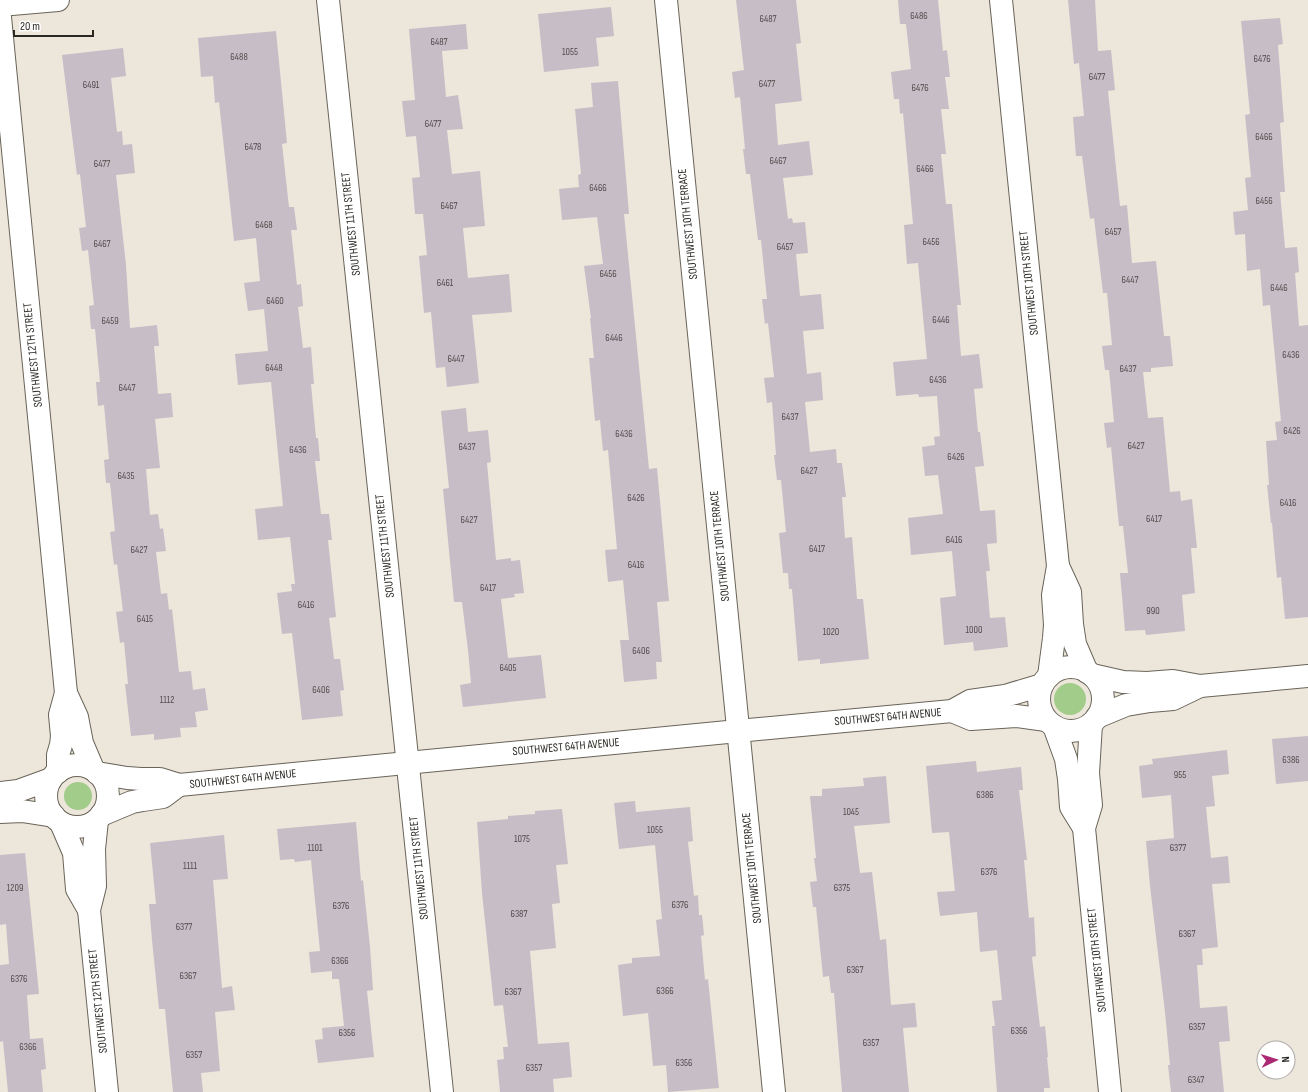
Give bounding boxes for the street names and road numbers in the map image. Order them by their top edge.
street label: SOUTHWEST 10TH TERRACE [675,168,701,280]
street label: SOUTHWEST 11TH STREET [338,171,364,277]
street label: SOUTHWEST 10TH STREET [1016,230,1042,336]
street label: SOUTHWEST 12TH STREET [20,302,46,408]
street label: SOUTHWEST 10TH TERRACE [707,490,733,602]
street label: SOUTHWEST 11TH STREET [372,493,398,599]
street label: SOUTHWEST 64TH AVENUE [834,705,942,729]
street label: SOUTHWEST 64TH AVENUE [512,735,620,759]
street label: SOUTHWEST 64TH AVENUE [189,766,297,792]
street label: SOUTHWEST 10TH TERRACE [739,812,765,924]
street label: SOUTHWEST 11TH STREET [406,815,432,921]
street label: SOUTHWEST 10TH STREET [1084,907,1110,1013]
street label: SOUTHWEST 12TH STREET [85,948,111,1054]

